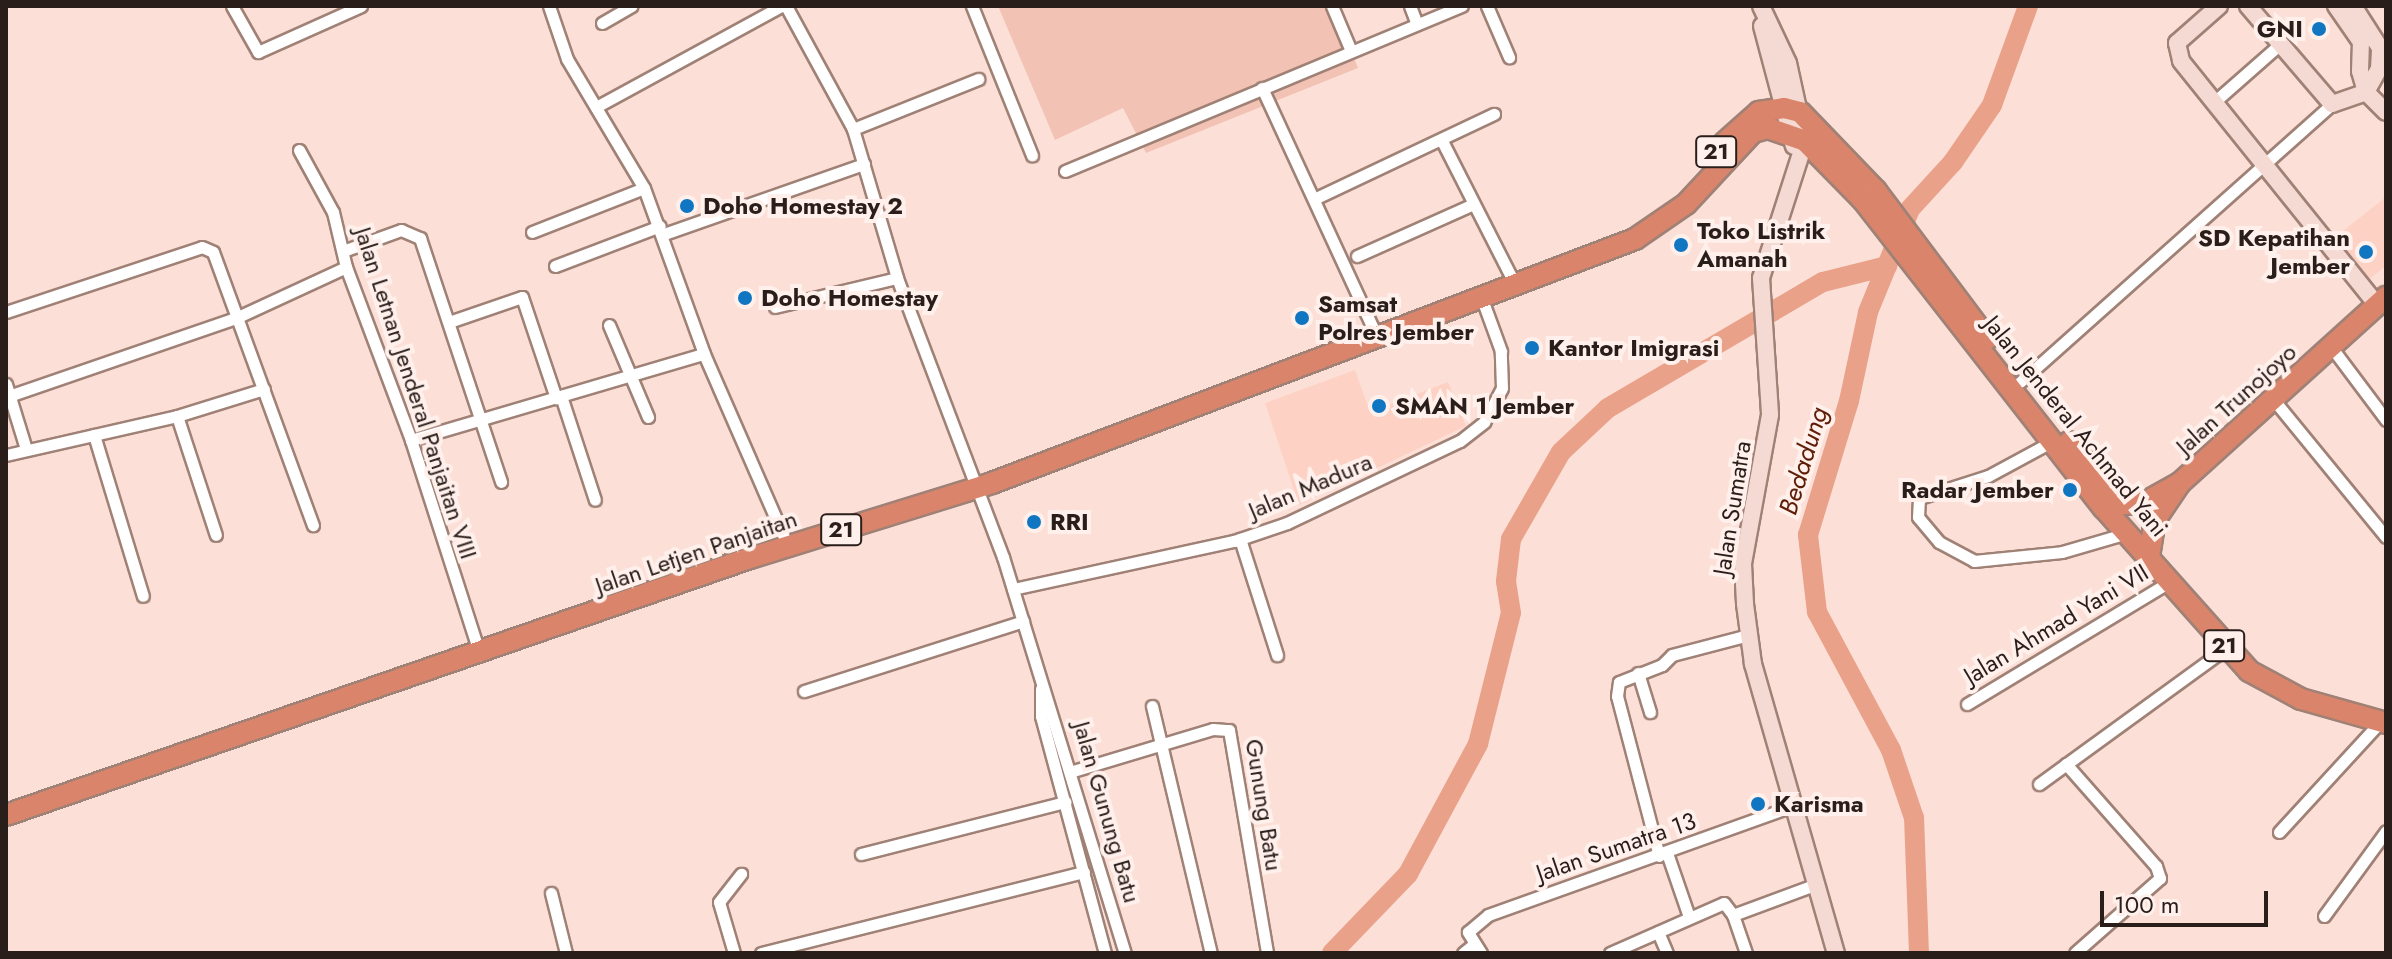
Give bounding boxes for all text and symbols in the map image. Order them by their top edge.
place label: GNI [2257,15,2303,43]
marker: GNI [2310,20,2328,38]
road number: 21 [1694,134,1738,170]
place label: Doho Homestay 2 [703,192,903,220]
marker: Doho Homestay 2 [678,197,696,215]
place label: Toko Listrik Amanah [1697,217,1825,273]
street label: Jalan Letnan Jenderal Panjaitan VIII [349,223,483,563]
place label: SD Kepatihan Jember [2198,224,2350,280]
marker: Toko Listrik Amanah [1672,236,1690,254]
marker: SD Kepatihan Jember [2357,243,2375,261]
place label: Doho Homestay [761,284,938,312]
marker: Doho Homestay [736,289,754,307]
place label: Samsat Polres Jember [1318,290,1474,346]
marker: Samsat Polres Jember [1293,309,1311,327]
street label: Jalan Jenderal Achmad Yani [1978,310,2174,542]
place label: Kantor Imigrasi [1548,334,1719,362]
street label: Jalan Trunojoyo [2170,337,2302,461]
marker: Kantor Imigrasi [1523,339,1541,357]
place label: SMAN 1 Jember [1395,392,1574,420]
marker: SMAN 1 Jember [1370,397,1388,415]
water label: Bedadung [1773,403,1835,519]
street label: Jalan Sumatra [1707,439,1757,577]
street label: Jalan Madura [1244,447,1376,525]
place label: Radar Jember [1901,476,2054,504]
marker: Radar Jember [2061,481,2079,499]
street label: Jalan Letjen Panjaitan [591,504,801,600]
place label: RRI [1050,508,1089,536]
road number: 21 [819,512,863,548]
marker: RRI [1025,513,1043,531]
street label: Jalan Ahmad Yani VII [1959,558,2153,690]
road number: 21 [2202,628,2246,664]
street label: Jalan Gunung Batu [1067,718,1147,906]
street label: Gunung Batu [1239,737,1289,873]
place label: Karisma [1774,790,1864,818]
marker: Karisma [1749,795,1767,813]
street label: Jalan Sumatra 13 [1532,806,1700,888]
scale bar [2104,875,2272,925]
text: 100 m [2114,887,2180,922]

